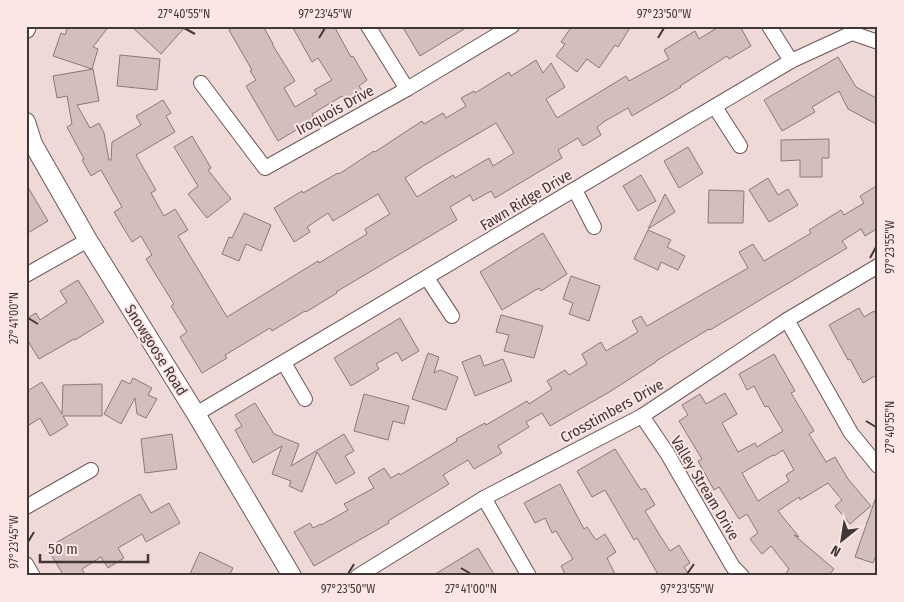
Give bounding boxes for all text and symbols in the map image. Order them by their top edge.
text: 27°40'55"N [158,7,210,21]
text: 97°23'45"W [298,7,352,21]
text: 97°23'50"W [637,7,691,21]
street label: Iroquois Drive [293,81,377,139]
street label: Fawn Ridge Drive [477,166,575,234]
text: 97°23'55"W [883,220,897,274]
text: 27°41'00"N [7,292,21,344]
street label: Snowgoose Road [121,301,191,399]
street label: Crosstimbers Drive [557,375,667,447]
text: 27°40'55"N [883,401,897,453]
street label: Valley Stream Drive [667,433,743,543]
north arrow [816,514,866,564]
text: 97°23'45"W [7,515,21,569]
scale bar [40,532,148,564]
text: 50 m [48,540,78,558]
text: N [828,541,844,560]
text: 97°23'50"W [321,582,375,596]
text: 27°41'00"N [445,582,497,596]
text: 97°23'55"W [660,582,714,596]

